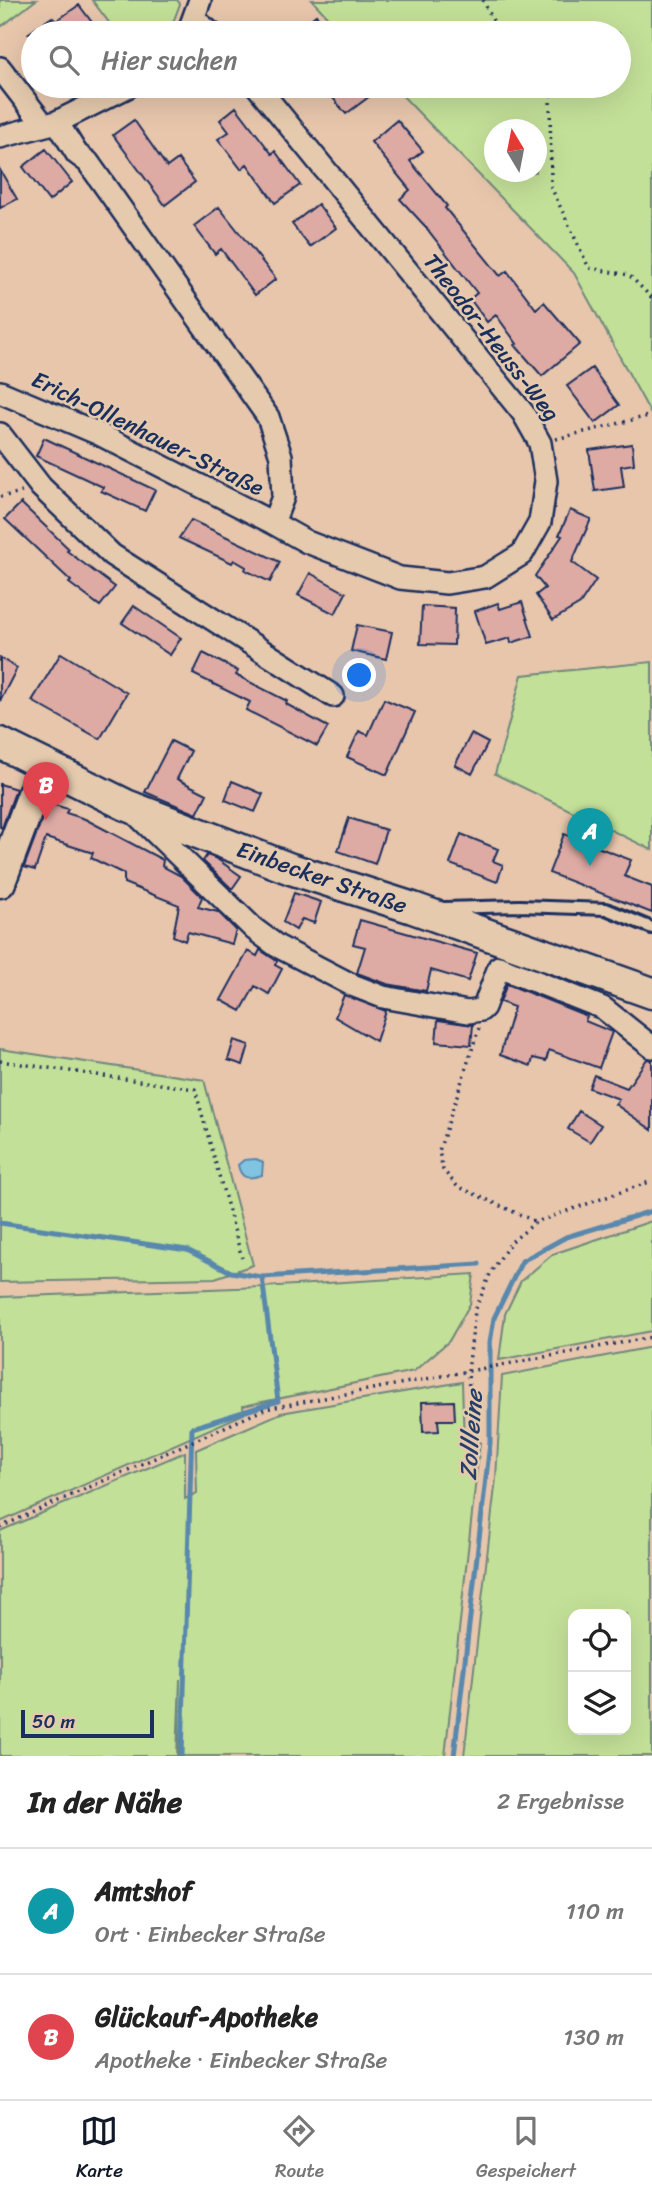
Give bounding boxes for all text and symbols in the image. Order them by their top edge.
search box [21,21,631,98]
text: Hier suchen [101,37,237,83]
icon: search [45,41,83,79]
north arrow [484,119,547,182]
street label: Theodor-Heuss-Weg [412,244,571,431]
street label: Erich-Ollenhauer-Straße [24,359,271,508]
your location [342,658,376,692]
pin: B [23,762,69,820]
pin: A [567,808,613,866]
street label: Einbecker Straße [231,829,413,926]
water label: Zollleine [447,1386,495,1481]
map controls [568,1609,631,1735]
button: locate [568,1609,631,1672]
button: layers [568,1672,631,1735]
text: 50 m [32,1705,75,1738]
scale bar [21,1707,154,1739]
text: In der Nähe [28,1775,182,1829]
text: 2 Ergebnisse [497,1781,624,1822]
text: Amtshof [95,1868,192,1914]
text: A [43,1891,59,1932]
text: 110 m [566,1891,624,1932]
text: Ort · Einbecker Straße [95,1914,326,1955]
text: Glückauf-Apotheke [95,1994,318,2040]
text: B [44,2017,58,2058]
text: 130 m [563,2017,624,2058]
text: Apotheke · Einbecker Straße [95,2040,387,2081]
tab: Karte [76,2112,123,2187]
tab: Route [275,2112,324,2187]
tab: Gespeichert [476,2112,576,2187]

